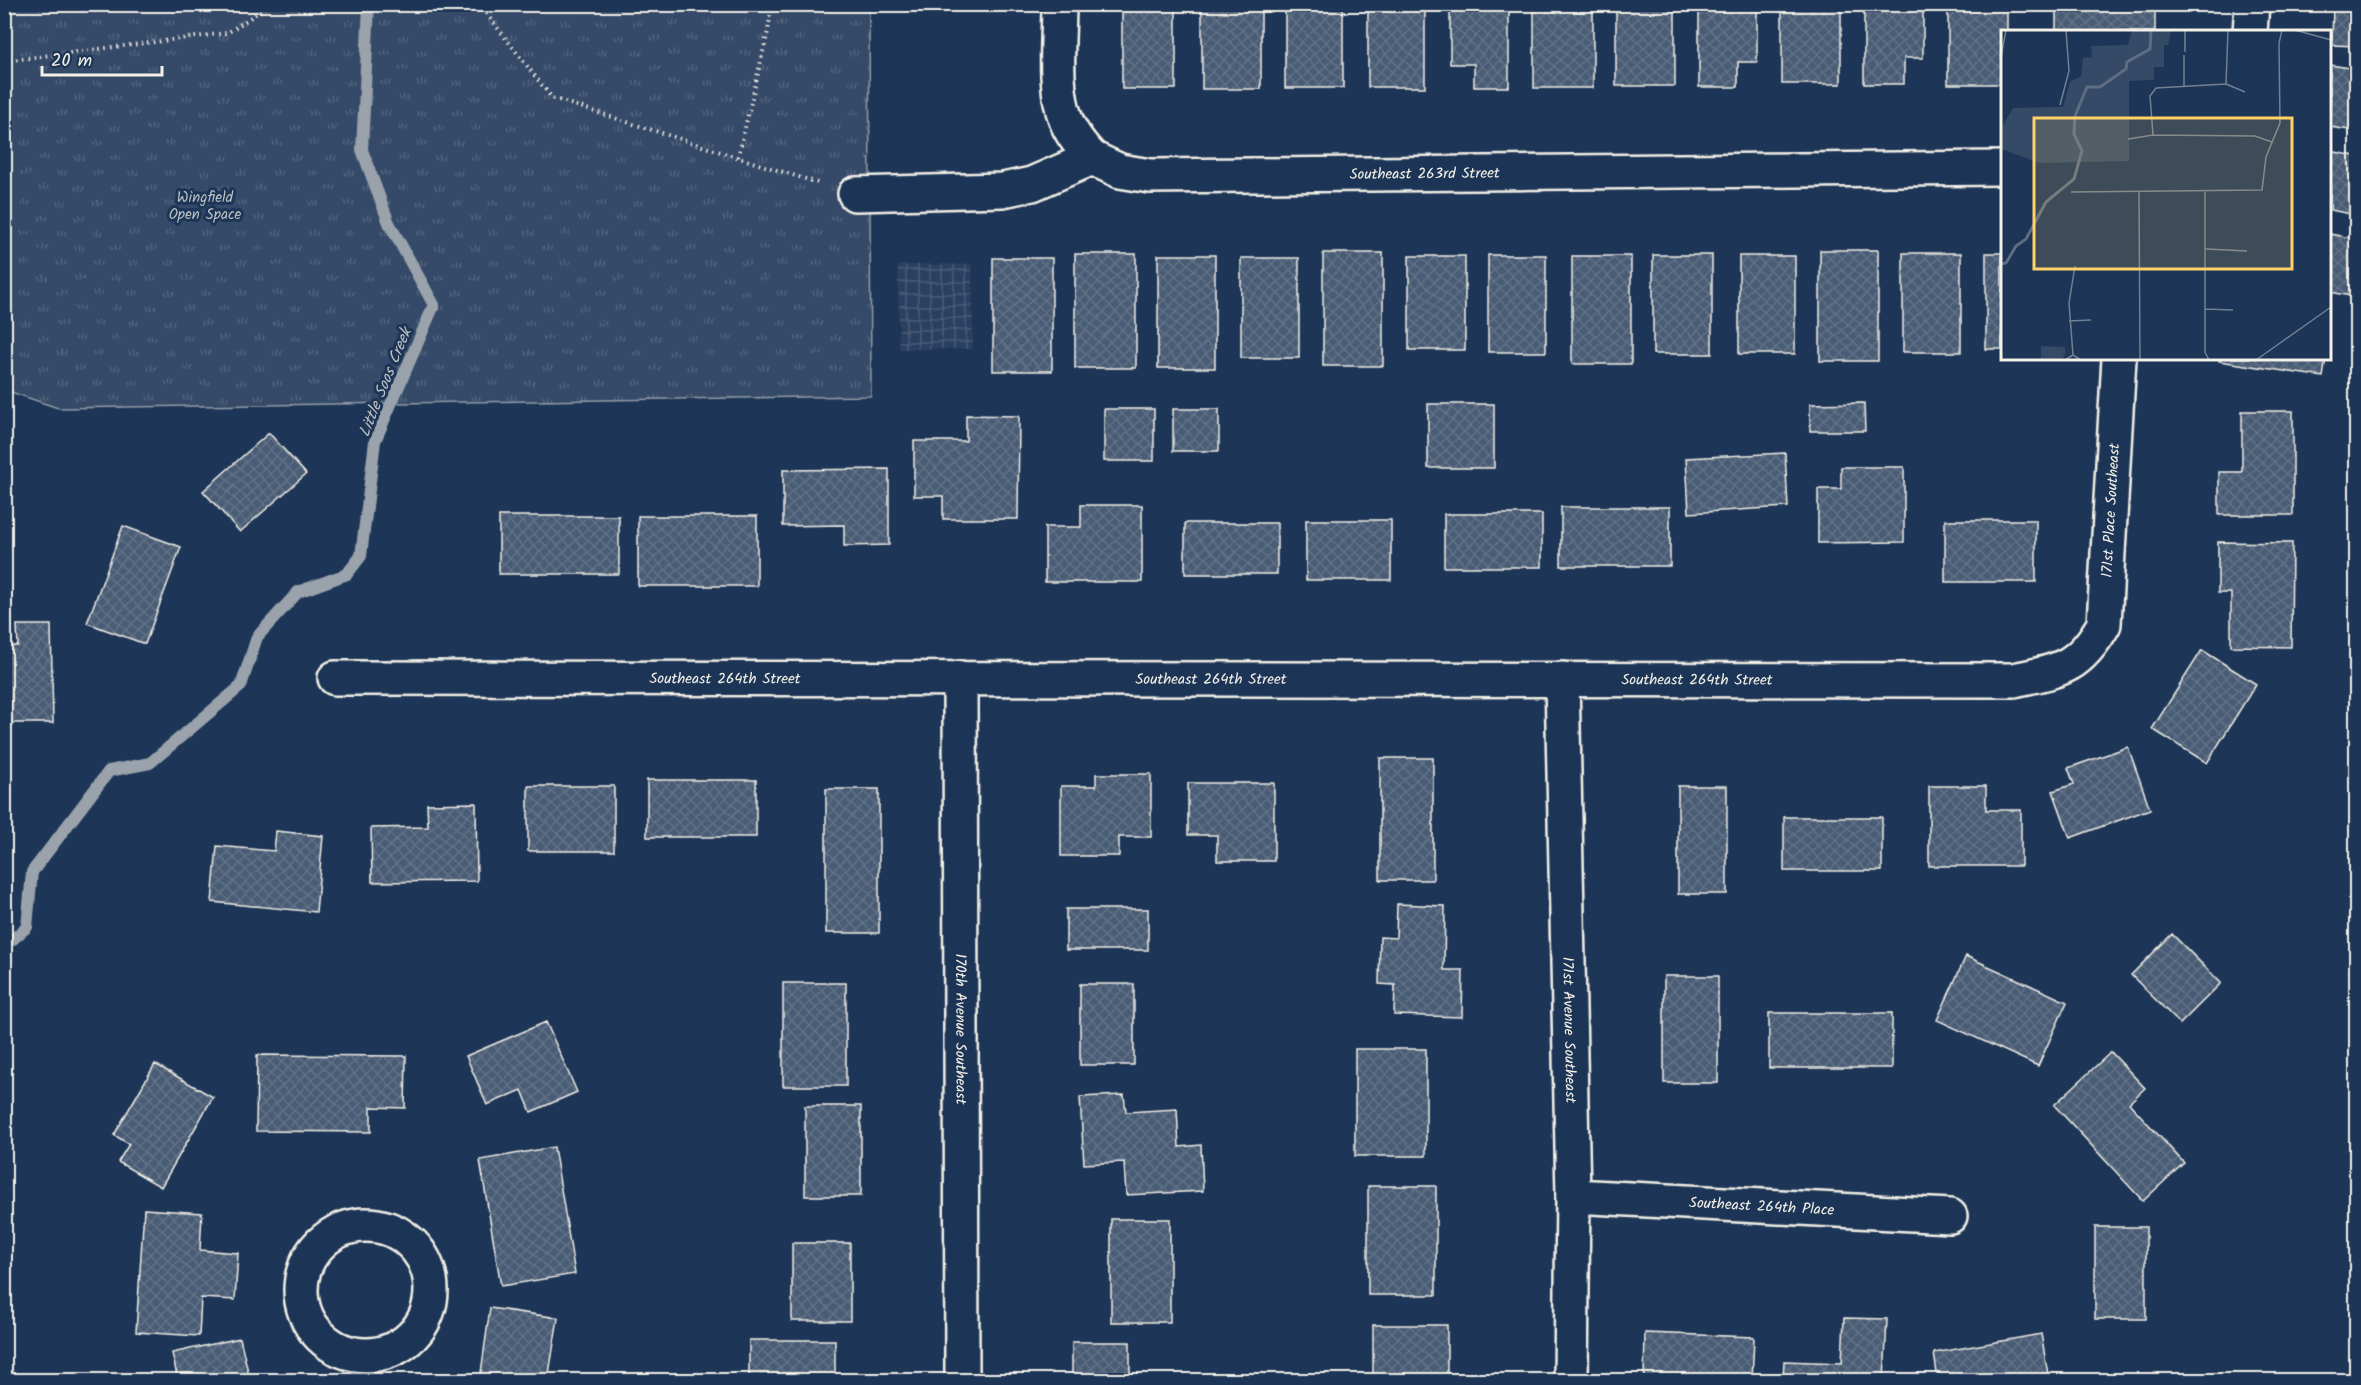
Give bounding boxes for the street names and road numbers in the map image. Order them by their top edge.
street label: Southeast 263rd Street [1349,162,1500,187]
street label: 171st Place Southeast [2096,442,2127,578]
street label: Southeast 264th Street [649,667,801,692]
street label: Southeast 264th Street [1135,668,1287,692]
street label: Southeast 264th Street [1621,669,1773,693]
street label: 170th Avenue Southeast [948,953,972,1105]
street label: 171st Avenue Southeast [1555,956,1582,1104]
street label: Southeast 264th Place [1688,1191,1835,1223]

